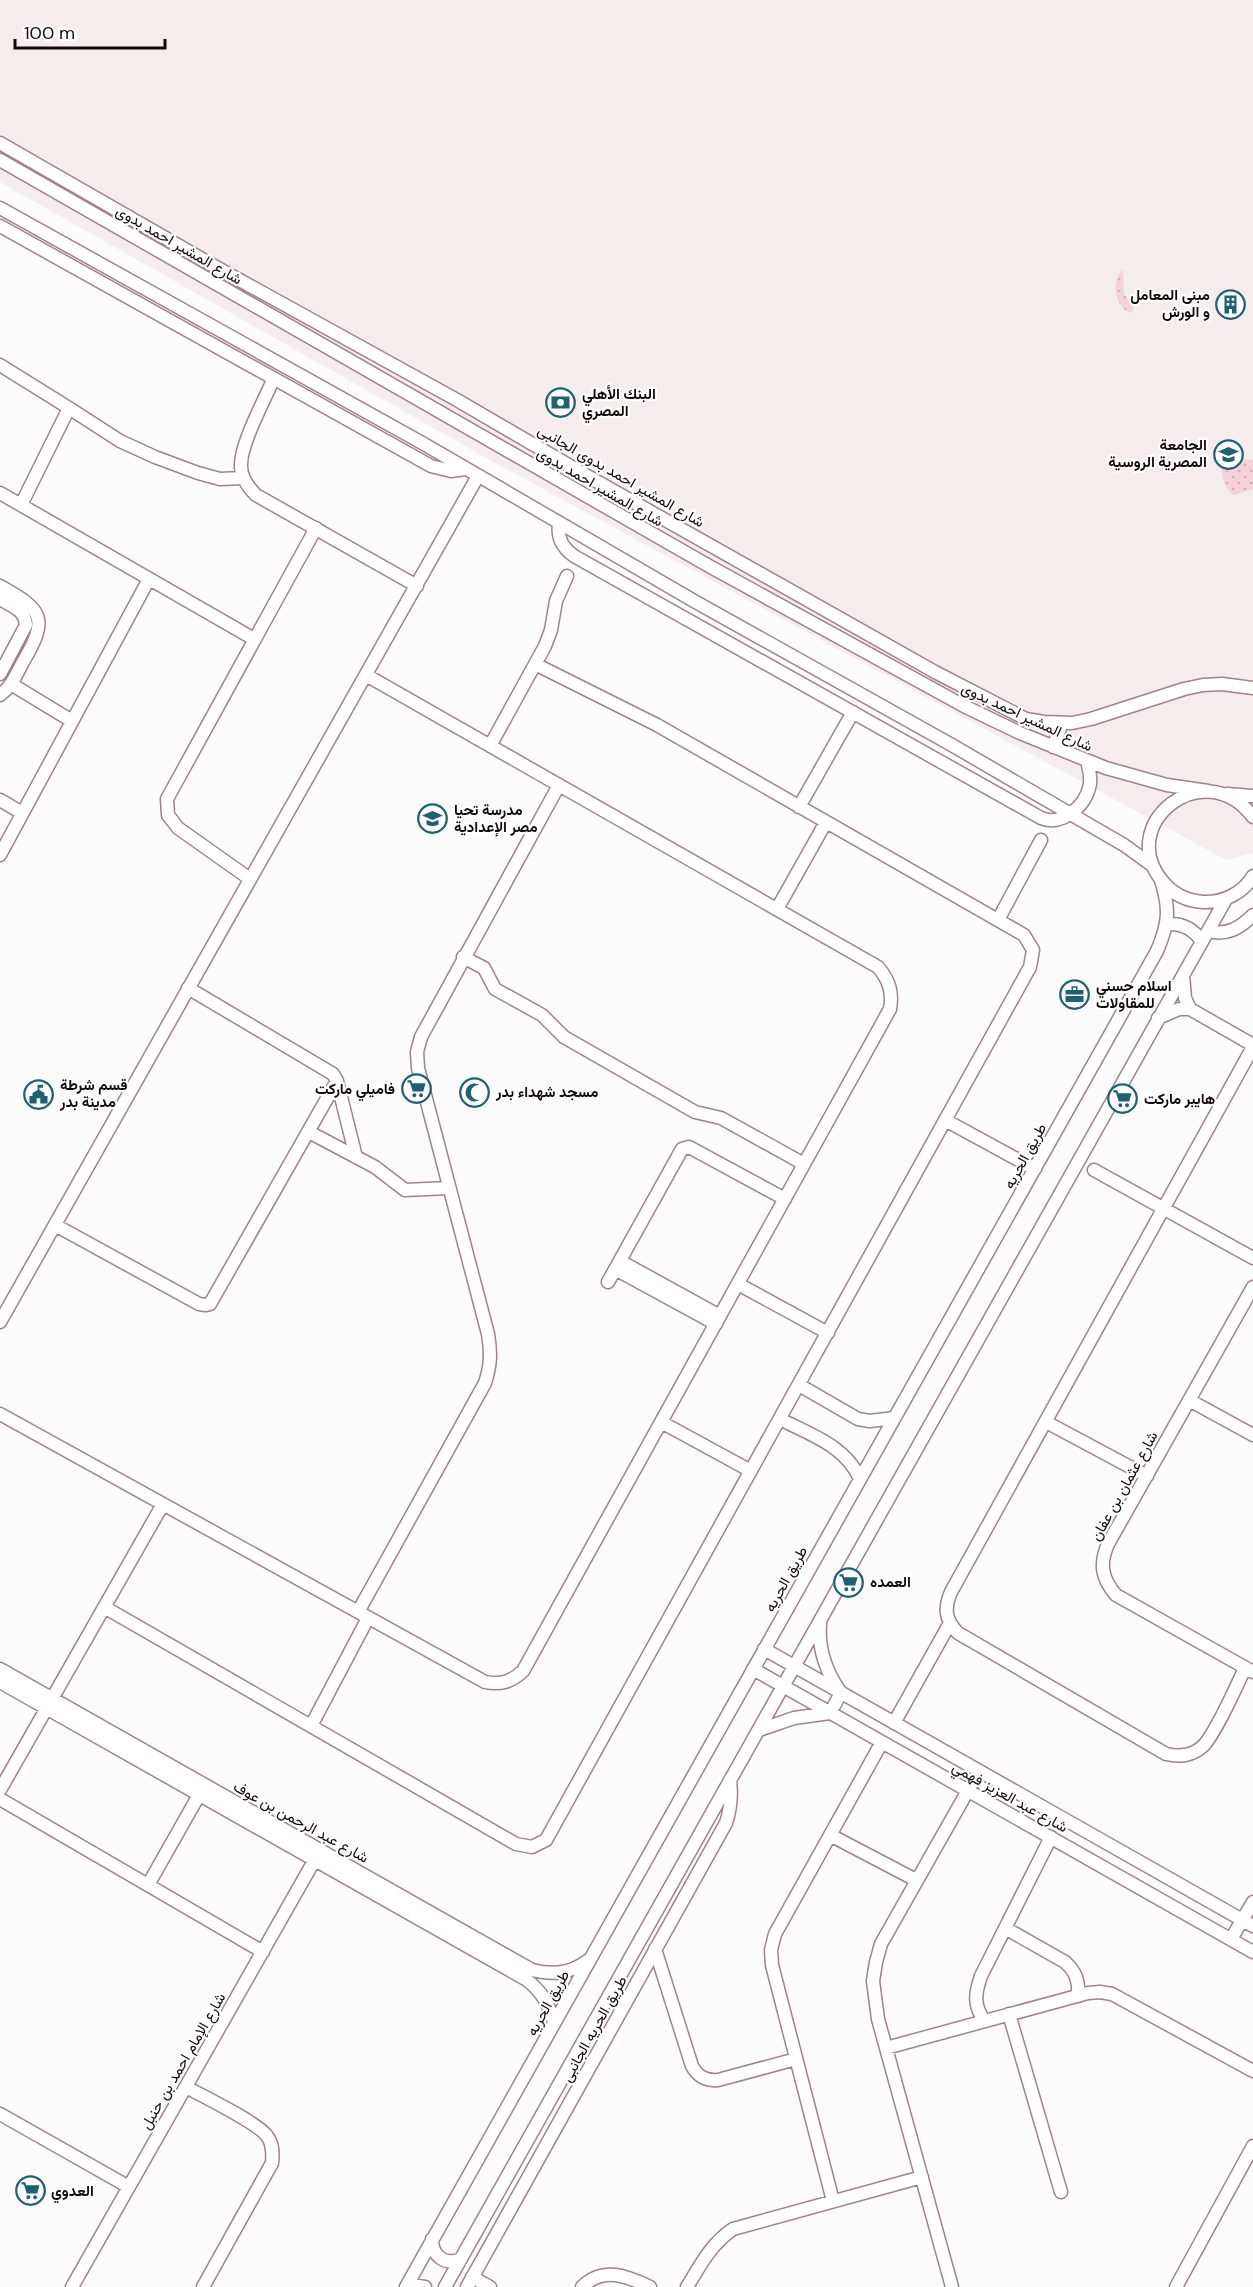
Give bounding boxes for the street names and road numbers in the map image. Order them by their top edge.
street label: شارع المشير احمد بدوى [112,201,246,290]
street label: شارع المشير احمد بدوى الجانبى [535,421,707,531]
street label: شارع المشير احمد بدوى [534,444,666,530]
street label: شارع المشير احمد بدوى [958,678,1096,757]
street label: طريق الحريه [999,1119,1051,1192]
street label: شارع عثمان بن عفان [1086,1427,1163,1545]
street label: طريق الحريه [760,1542,812,1615]
street label: شارع عبد العزيز فهمي [947,1757,1071,1840]
street label: شارع عبد الرحمن بن عوف [229,1776,372,1868]
street label: طريق الحريه [522,1966,574,2039]
street label: طريق الحريه الجانبى [557,1972,632,2086]
street label: شارع الإمام احمد بن حنبل [136,1989,231,2133]

